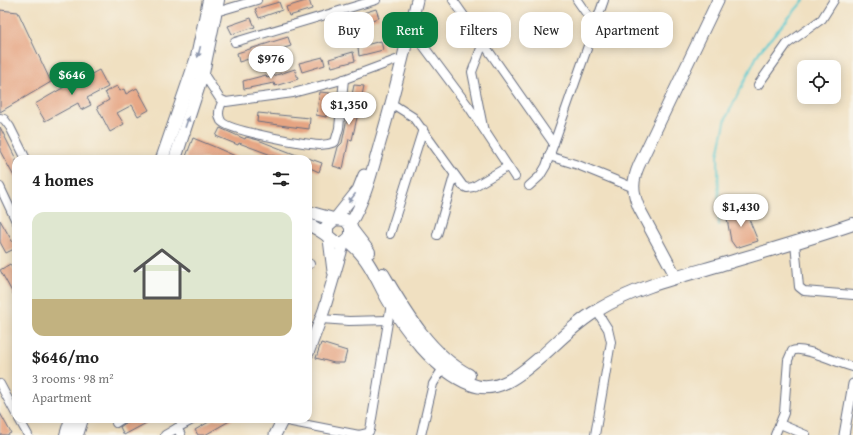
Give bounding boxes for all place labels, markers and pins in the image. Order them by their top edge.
pin: $976 [247,46,295,80]
pin: $646 [48,62,96,96]
pin: $1,350 [316,92,382,126]
pin: $1,430 [708,194,774,228]

